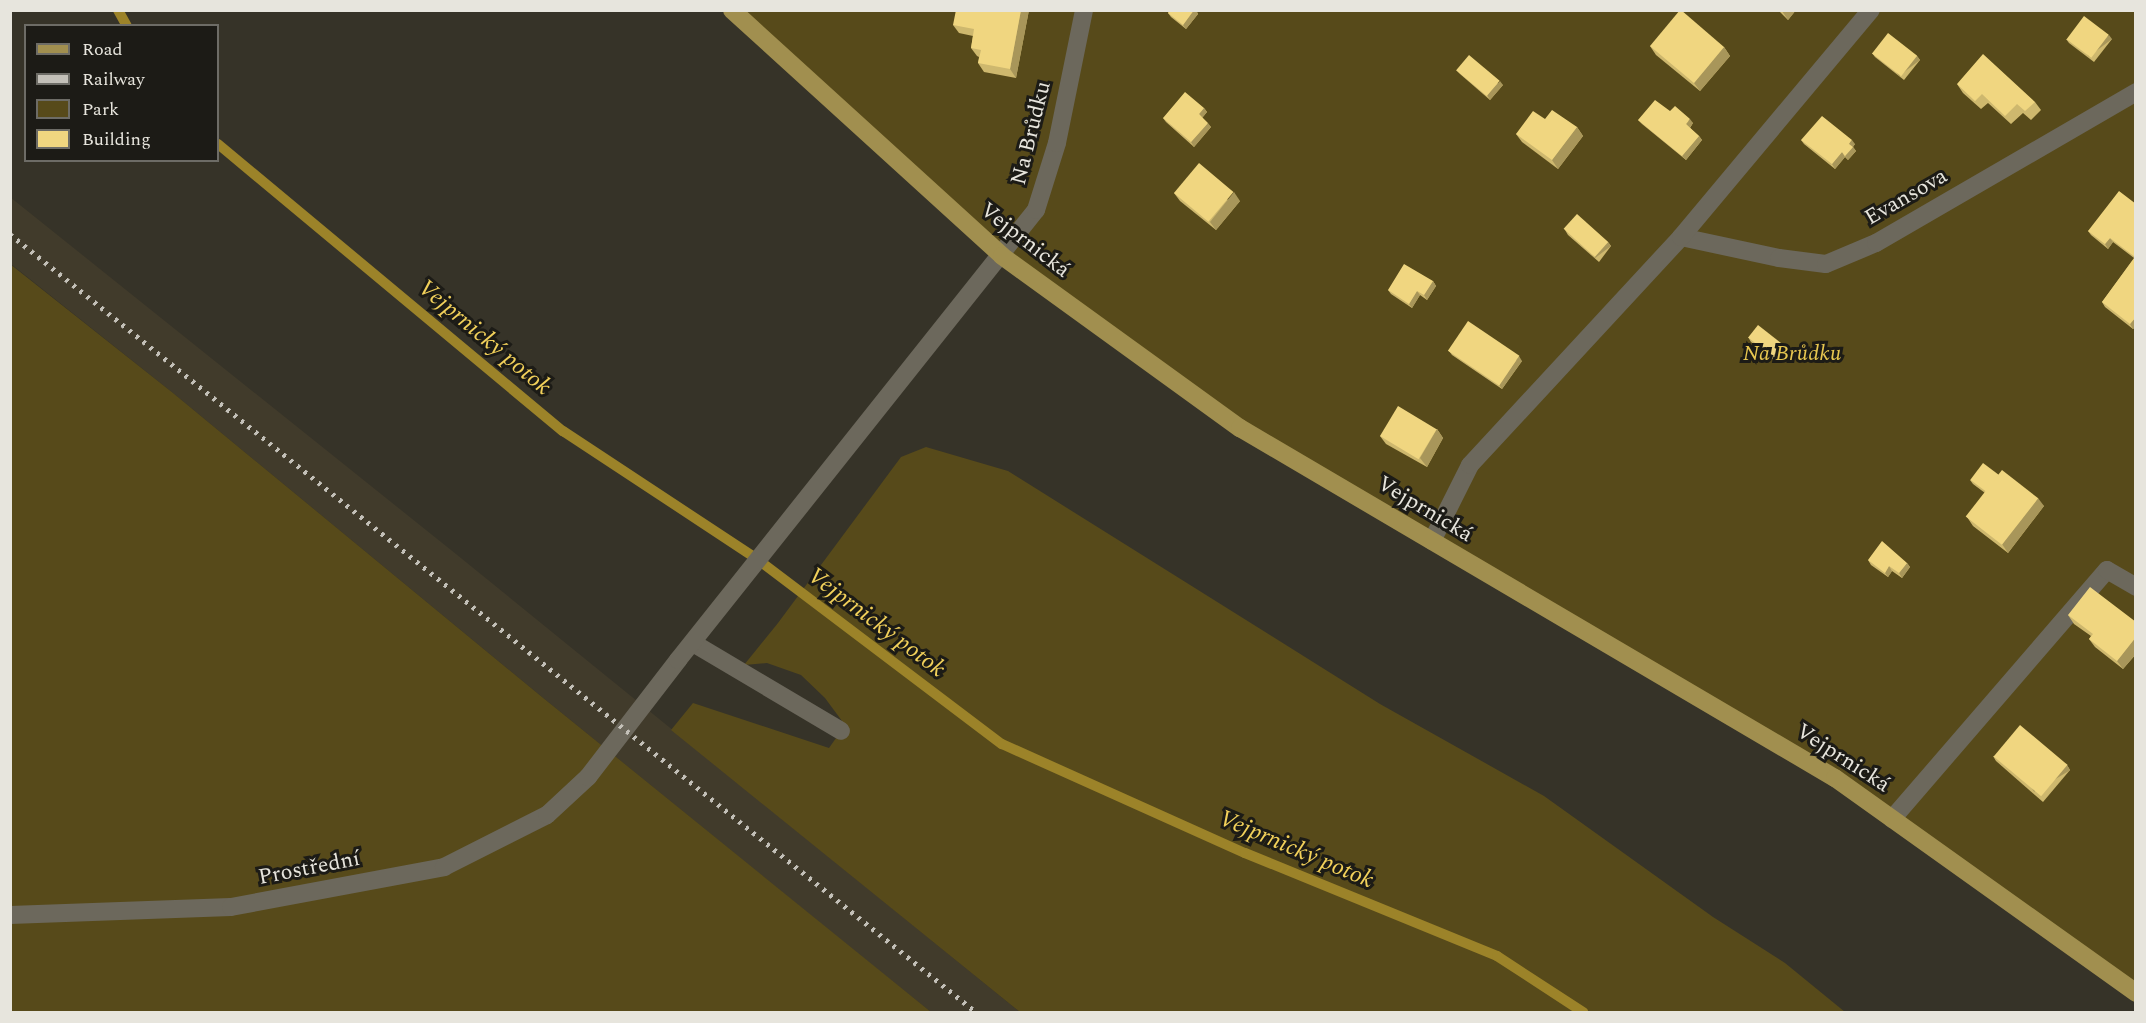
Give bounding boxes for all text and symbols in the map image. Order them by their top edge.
legend [24,24,219,162]
text: Road [82,36,123,63]
text: Railway [82,66,145,93]
street label: Na Brůdku [1005,78,1057,188]
text: Park [82,96,119,123]
text: Building [82,126,151,153]
street label: Evansova [1860,163,1952,231]
street label: Vejprnická [975,197,1075,283]
water label: Vejprnický potok [412,274,556,402]
park label: Na Brůdku [1743,341,1841,367]
street label: Vejprnická [1372,470,1478,548]
water label: Vejprnický potok [801,562,951,684]
street label: Vejprnická [1791,718,1895,798]
water label: Vejprnický potok [1214,804,1378,896]
street label: Prostřední [256,845,362,891]

